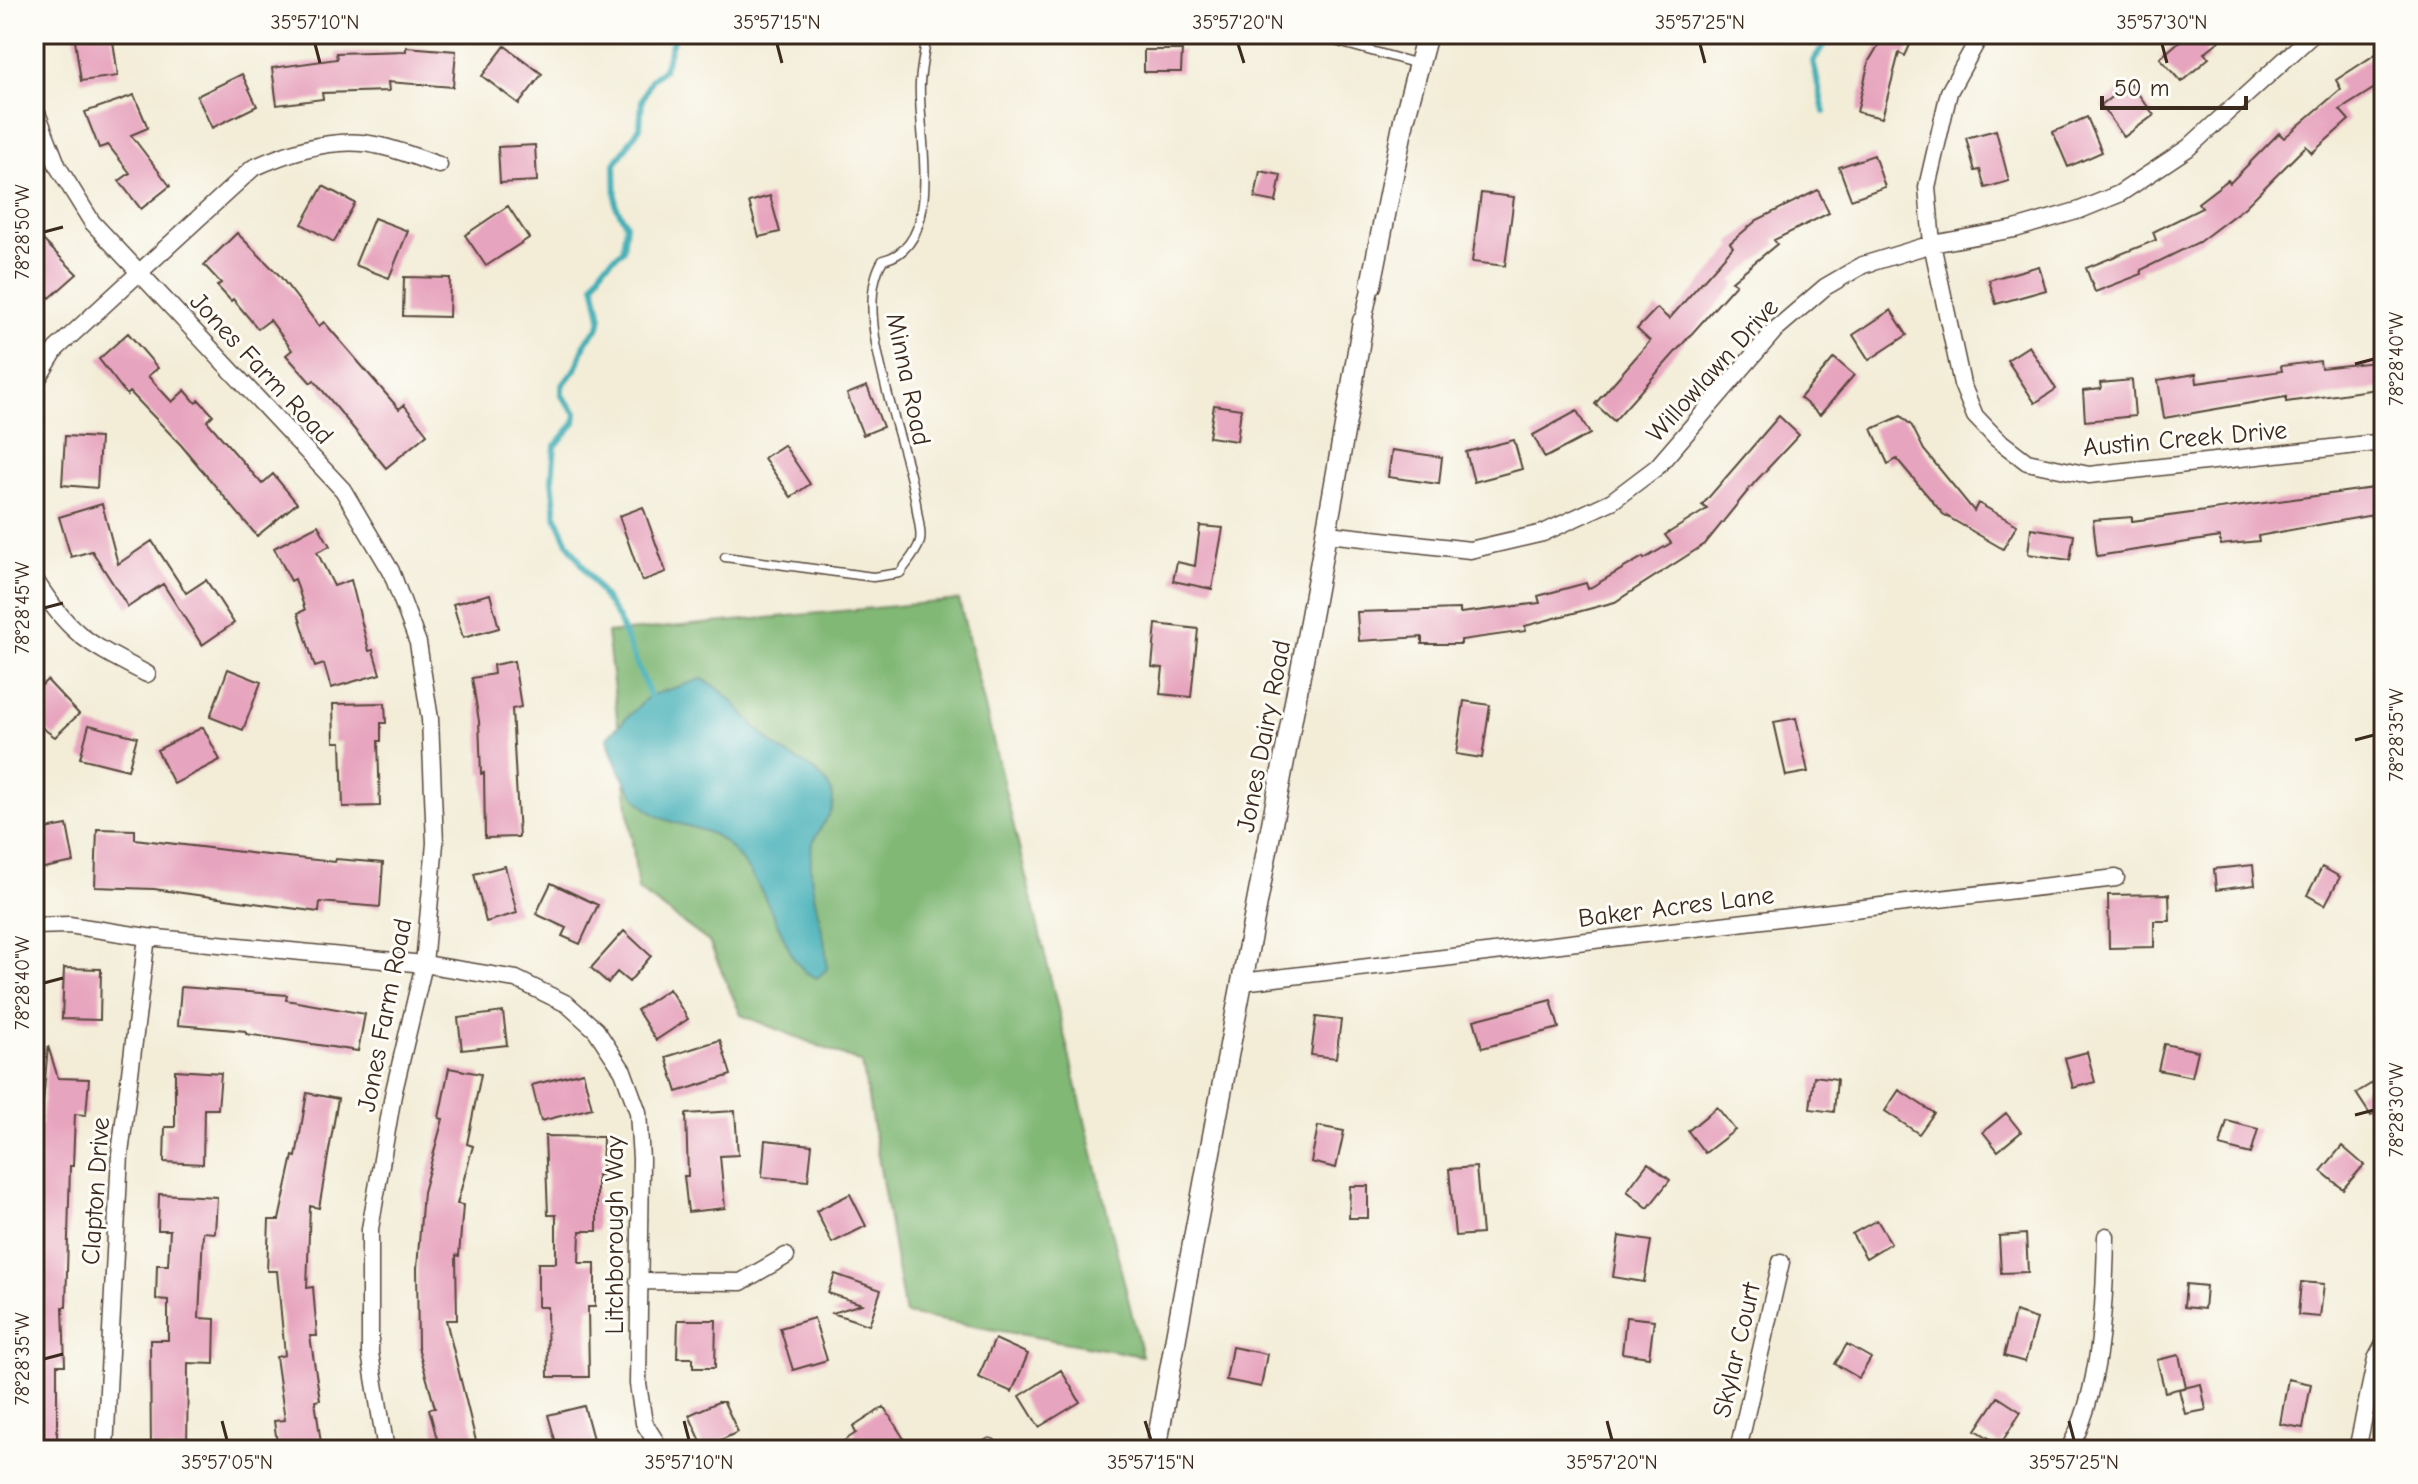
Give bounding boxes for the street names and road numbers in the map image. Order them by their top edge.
street label: Jones Farm Road [183,287,339,451]
street label: Willowlawn Drive [1641,293,1785,449]
street label: Minna Road [879,310,937,448]
street label: Austin Creek Drive [2082,415,2288,463]
street label: Jones Dairy Road [1231,638,1297,835]
street label: Baker Acres Lane [1577,880,1776,934]
street label: Jones Farm Road [352,916,418,1114]
street label: Clapton Drive [76,1116,116,1266]
street label: Litchborough Way [600,1135,630,1334]
street label: Skylar Court [1707,1278,1767,1421]

